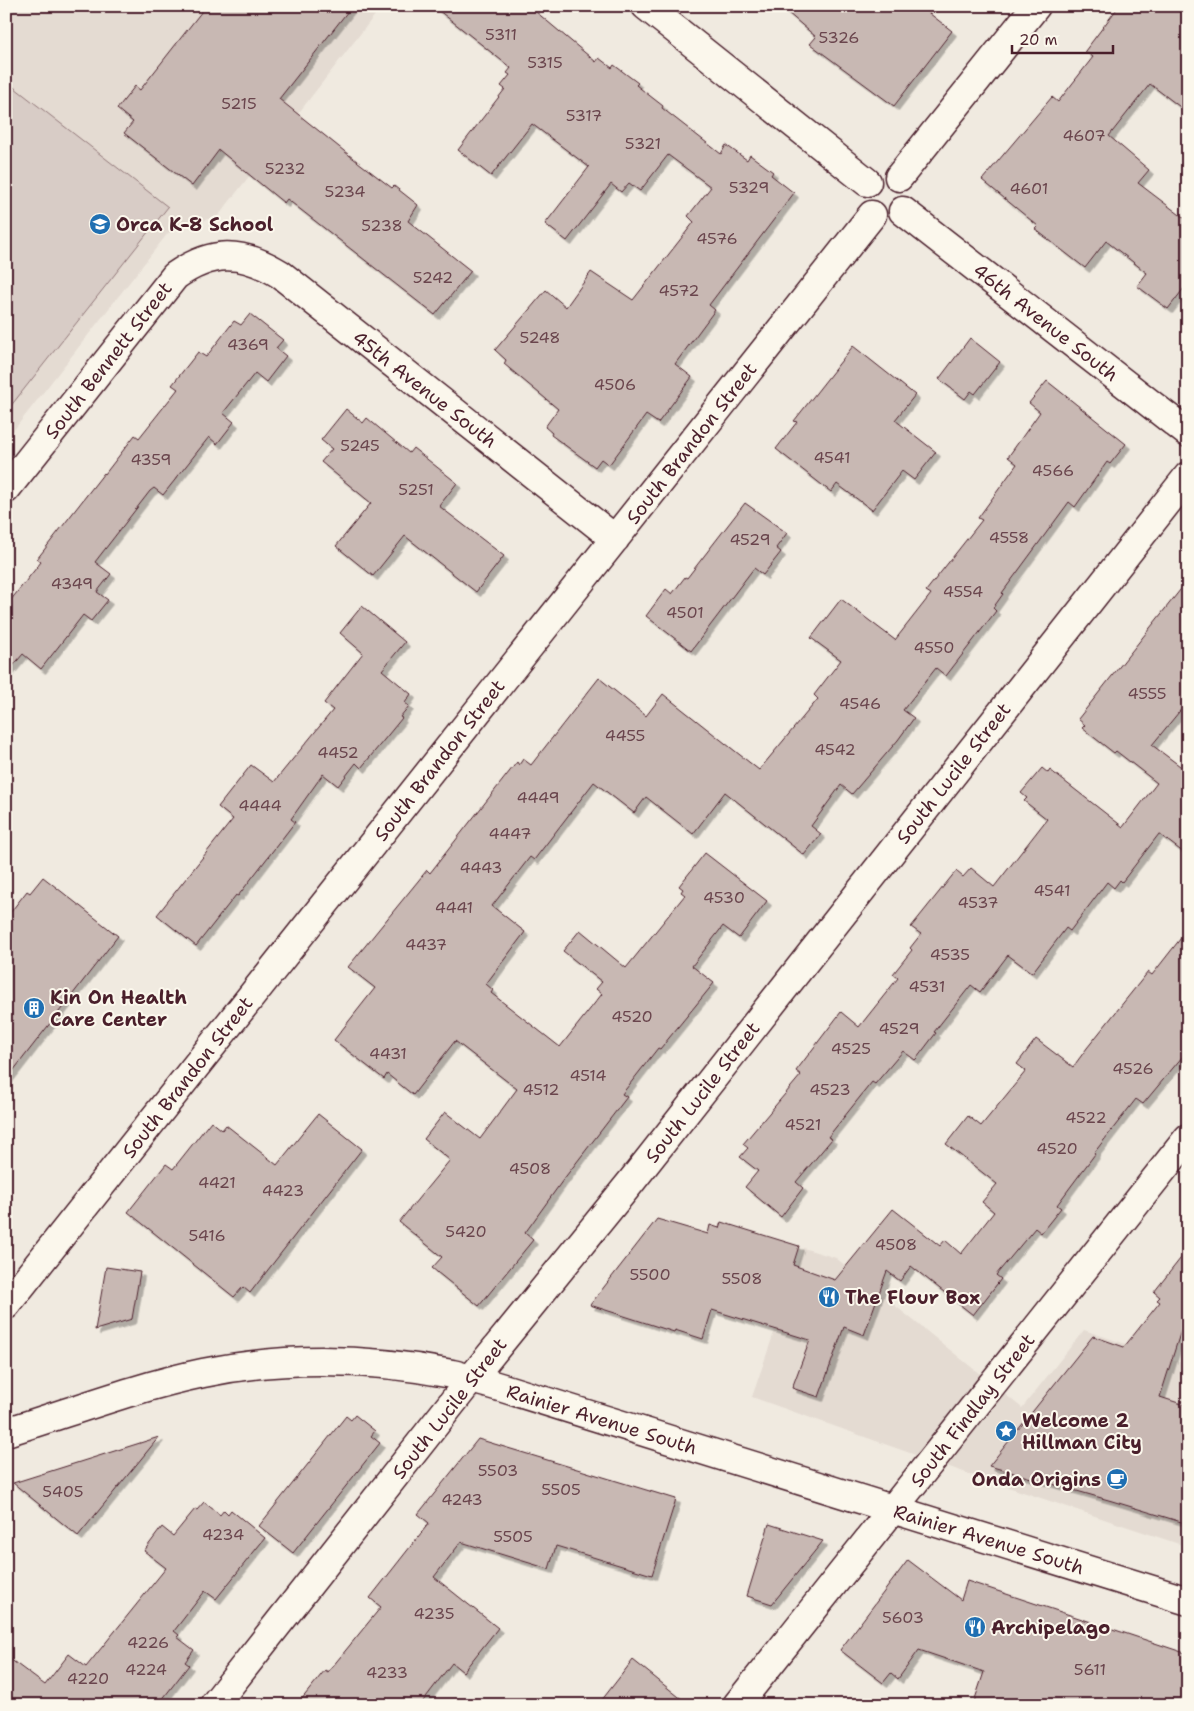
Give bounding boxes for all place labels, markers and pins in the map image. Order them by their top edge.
school or university icon: Orca K-8 School [88,212,112,236]
place label: Orca K-8 School [116,212,274,237]
place label: Kin On Health Care Center [50,985,187,1032]
building icon: Kin On Health Care Center [22,996,46,1020]
restaurant icon: The Flour Box [817,1285,841,1309]
place label: The Flour Box [845,1285,980,1310]
place label: Welcome 2 Hillman City [1022,1408,1142,1455]
place icon: Welcome 2 Hillman City [994,1419,1018,1443]
place label: Onda Origins [971,1467,1101,1492]
cafe icon: Onda Origins [1105,1467,1129,1491]
restaurant icon: Archipelago [963,1615,987,1639]
place label: Archipelago [991,1615,1110,1640]

